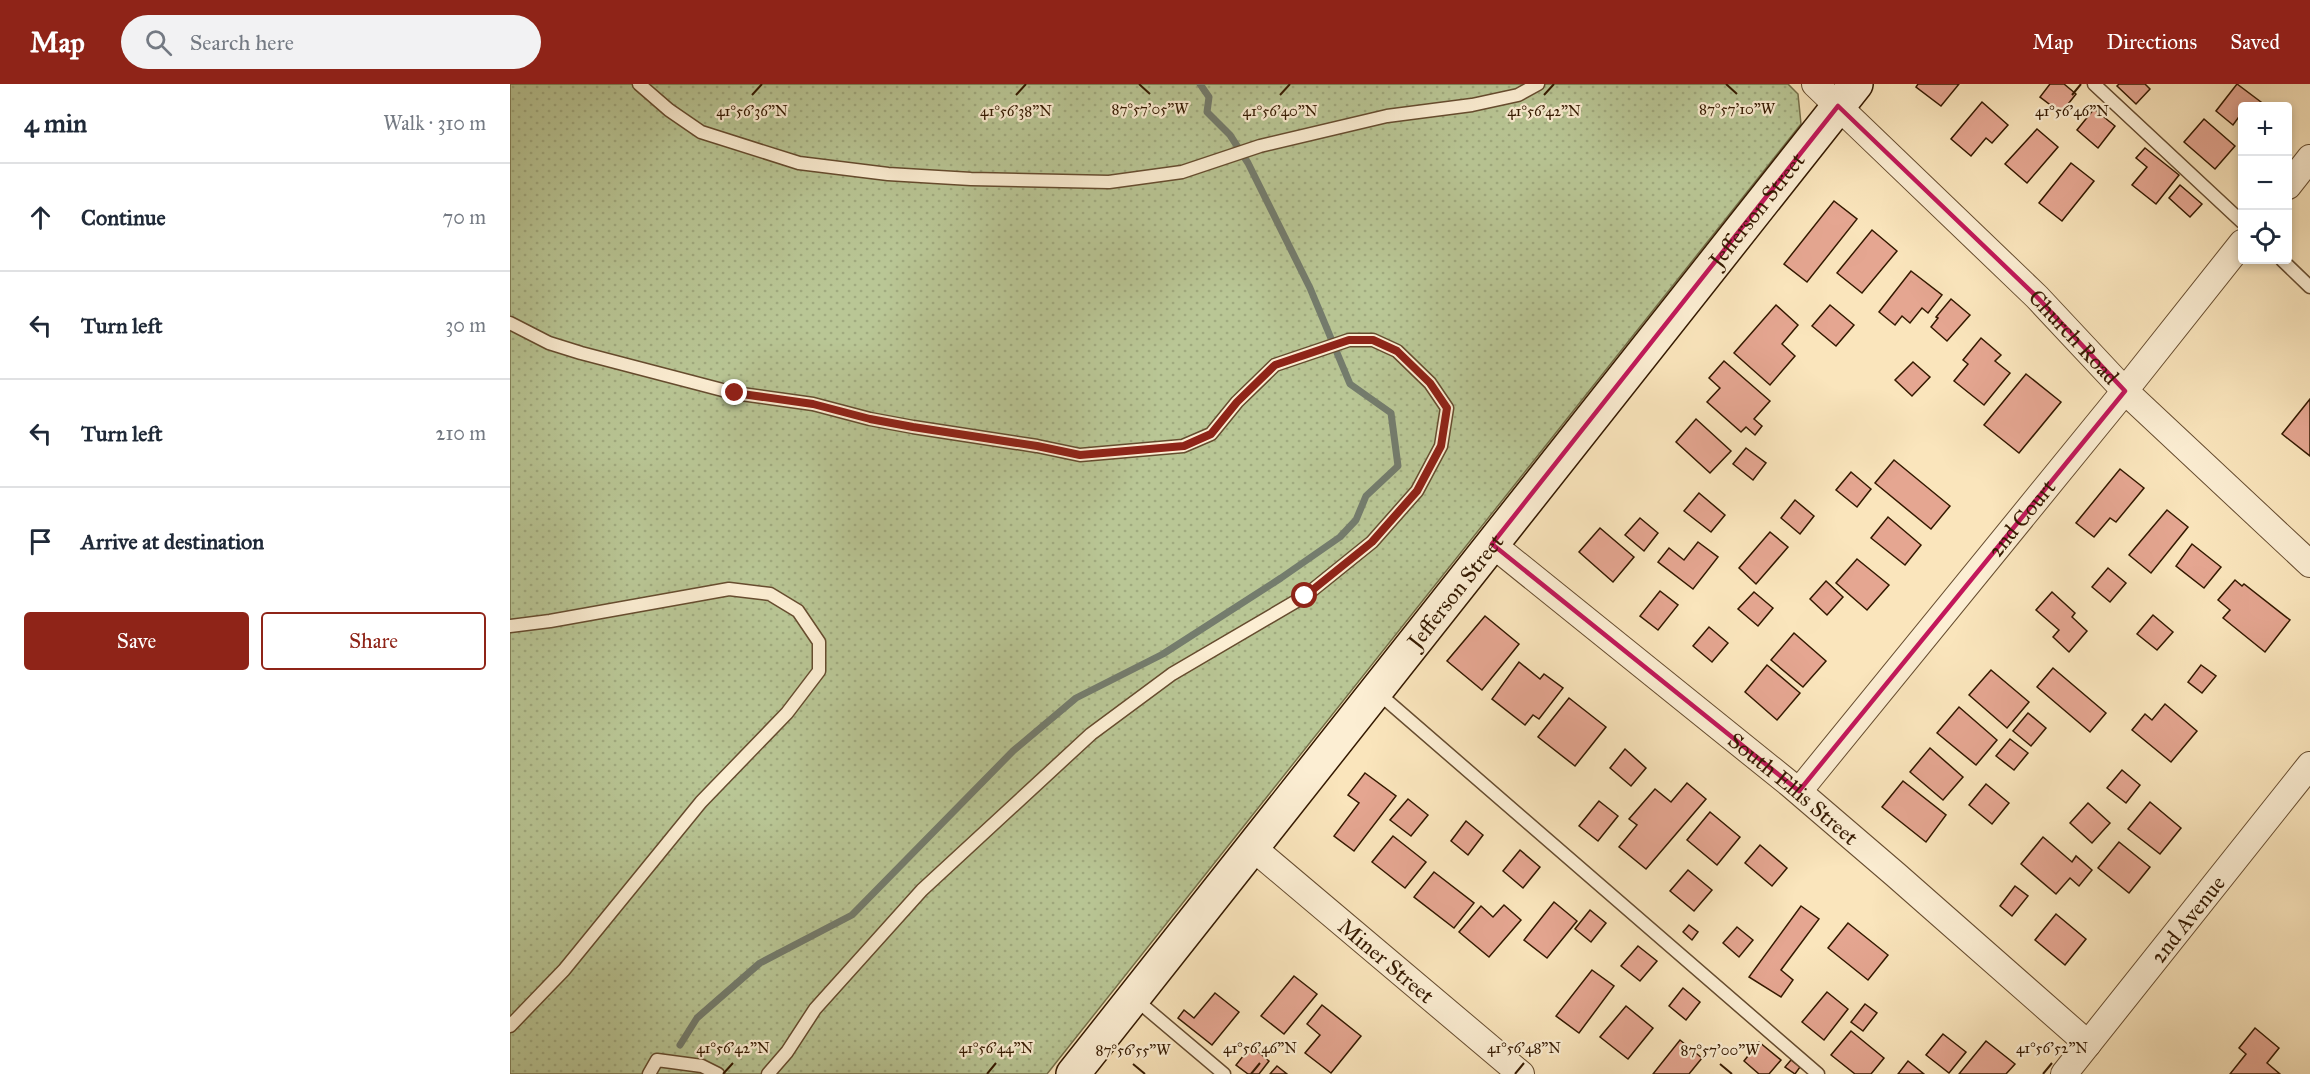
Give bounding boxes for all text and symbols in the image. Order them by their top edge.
search box [121,15,541,69]
text: Map [30,25,85,60]
icon: search [142,26,175,59]
text: Search here [190,29,294,56]
text: Map [2033,29,2074,55]
text: Directions [2107,29,2197,55]
text: Saved [2230,29,2280,55]
text: 87°57'05"W [1111,100,1189,118]
text: 87°57'10"W [1699,100,1776,118]
text: 41°56'36"N [716,102,788,120]
text: 41°56'38"N [980,102,1052,120]
text: 41°56'40"N [1243,102,1318,120]
text: 41°56'42"N [1507,102,1581,120]
text: 41°56'46"N [2035,102,2109,120]
map controls [2238,102,2292,264]
button: + [2238,102,2292,156]
text: 4 min [24,107,87,139]
text: Walk · 310 m [383,111,486,135]
street label: Jefferson Street [1702,147,1811,274]
button: − [2238,156,2292,210]
icon: ahead [24,201,57,234]
text: Continue [81,204,166,231]
text: 70 m [443,205,486,229]
button: locate [2238,210,2292,264]
street label: Church Road [2023,284,2125,390]
icon: left [24,309,57,342]
text: Turn left [81,312,163,339]
text: 30 m [445,313,486,337]
route end [721,379,747,405]
icon: left [24,417,57,450]
text: Turn left [81,420,163,447]
text: 210 m [436,421,486,445]
street label: 2nd Court [1982,474,2062,563]
icon: arrive [24,525,57,558]
text: Arrive at destination [81,528,264,555]
street label: Jefferson Street [1401,528,1509,656]
route start [1291,582,1317,608]
button: Save [24,612,249,670]
button: Share [261,612,486,670]
street label: South Ellis Street [1722,727,1864,851]
street label: 2nd Avenue [2145,870,2231,969]
street label: Miner Street [1333,913,1440,1009]
text: 41°56'42"N [696,1039,770,1057]
text: 41°56'44"N [959,1039,1034,1057]
text: 41°56'46"N [1223,1039,1297,1057]
text: 41°56'48"N [1487,1039,1561,1057]
text: 41°56'52"N [2016,1039,2088,1057]
text: 87°56'55"W [1096,1041,1171,1059]
text: 87°57'00"W [1681,1041,1760,1059]

